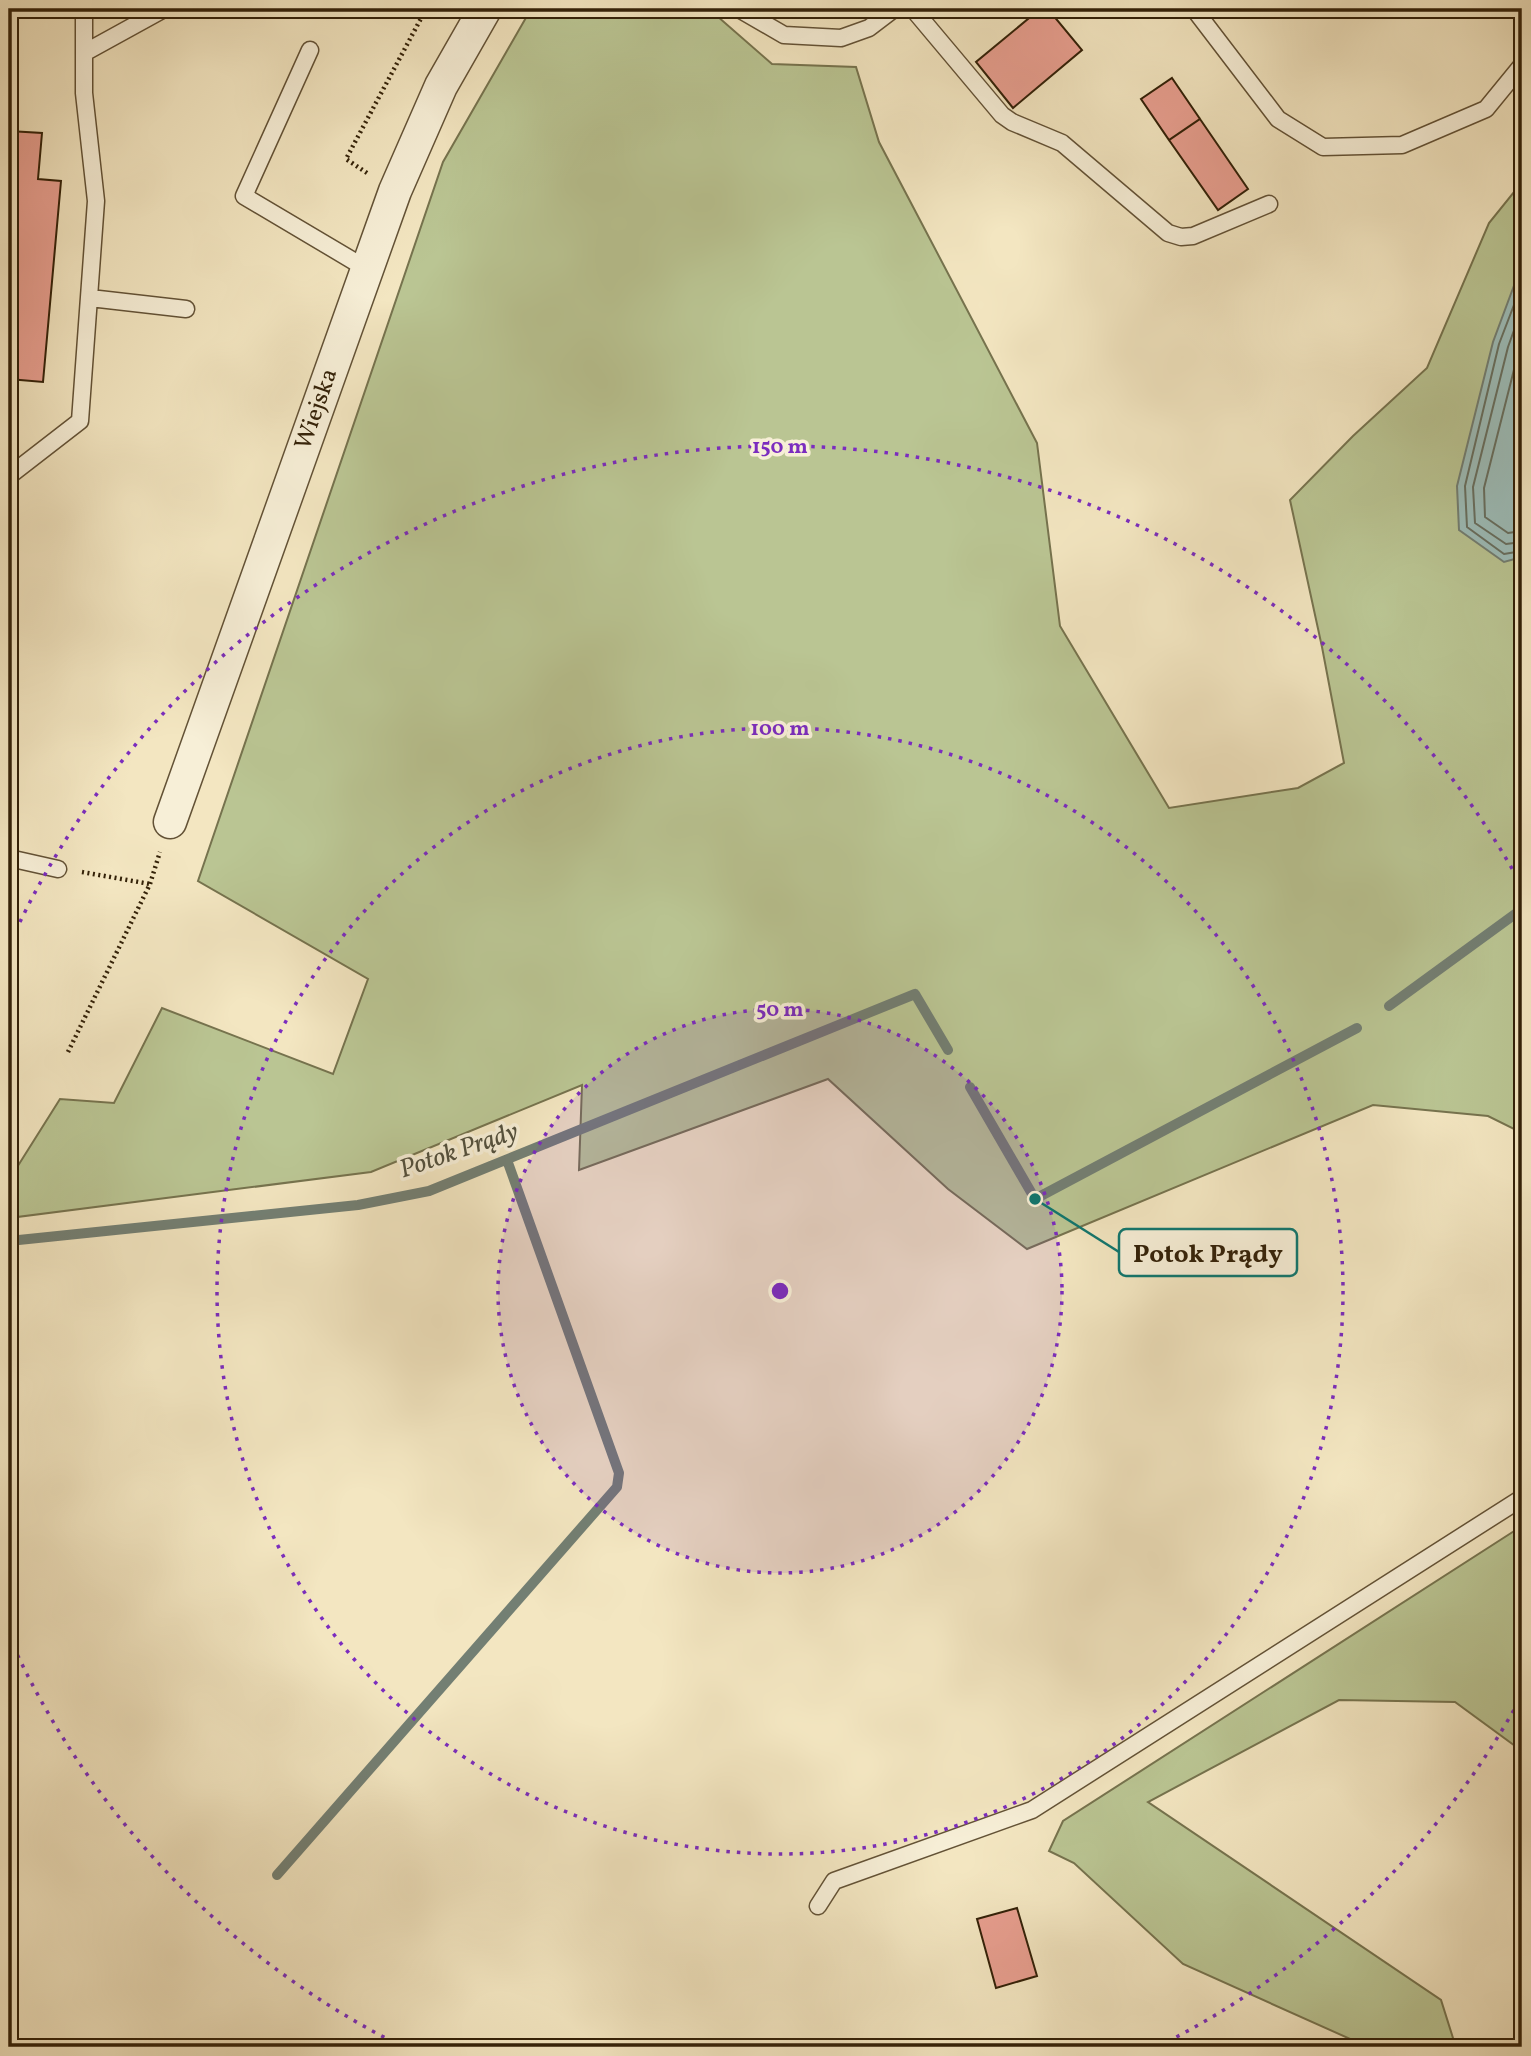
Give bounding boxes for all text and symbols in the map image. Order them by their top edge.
street label: Wiejska [287,364,347,455]
text: 150 m [752,433,808,462]
text: 100 m [750,715,810,744]
text: 50 m [756,996,804,1025]
water label: Potok Prądy [395,1114,524,1188]
callout: Potok Prądy [1119,1229,1297,1276]
text: Potok Prądy [1133,1237,1283,1273]
centre of rings [768,1279,792,1303]

